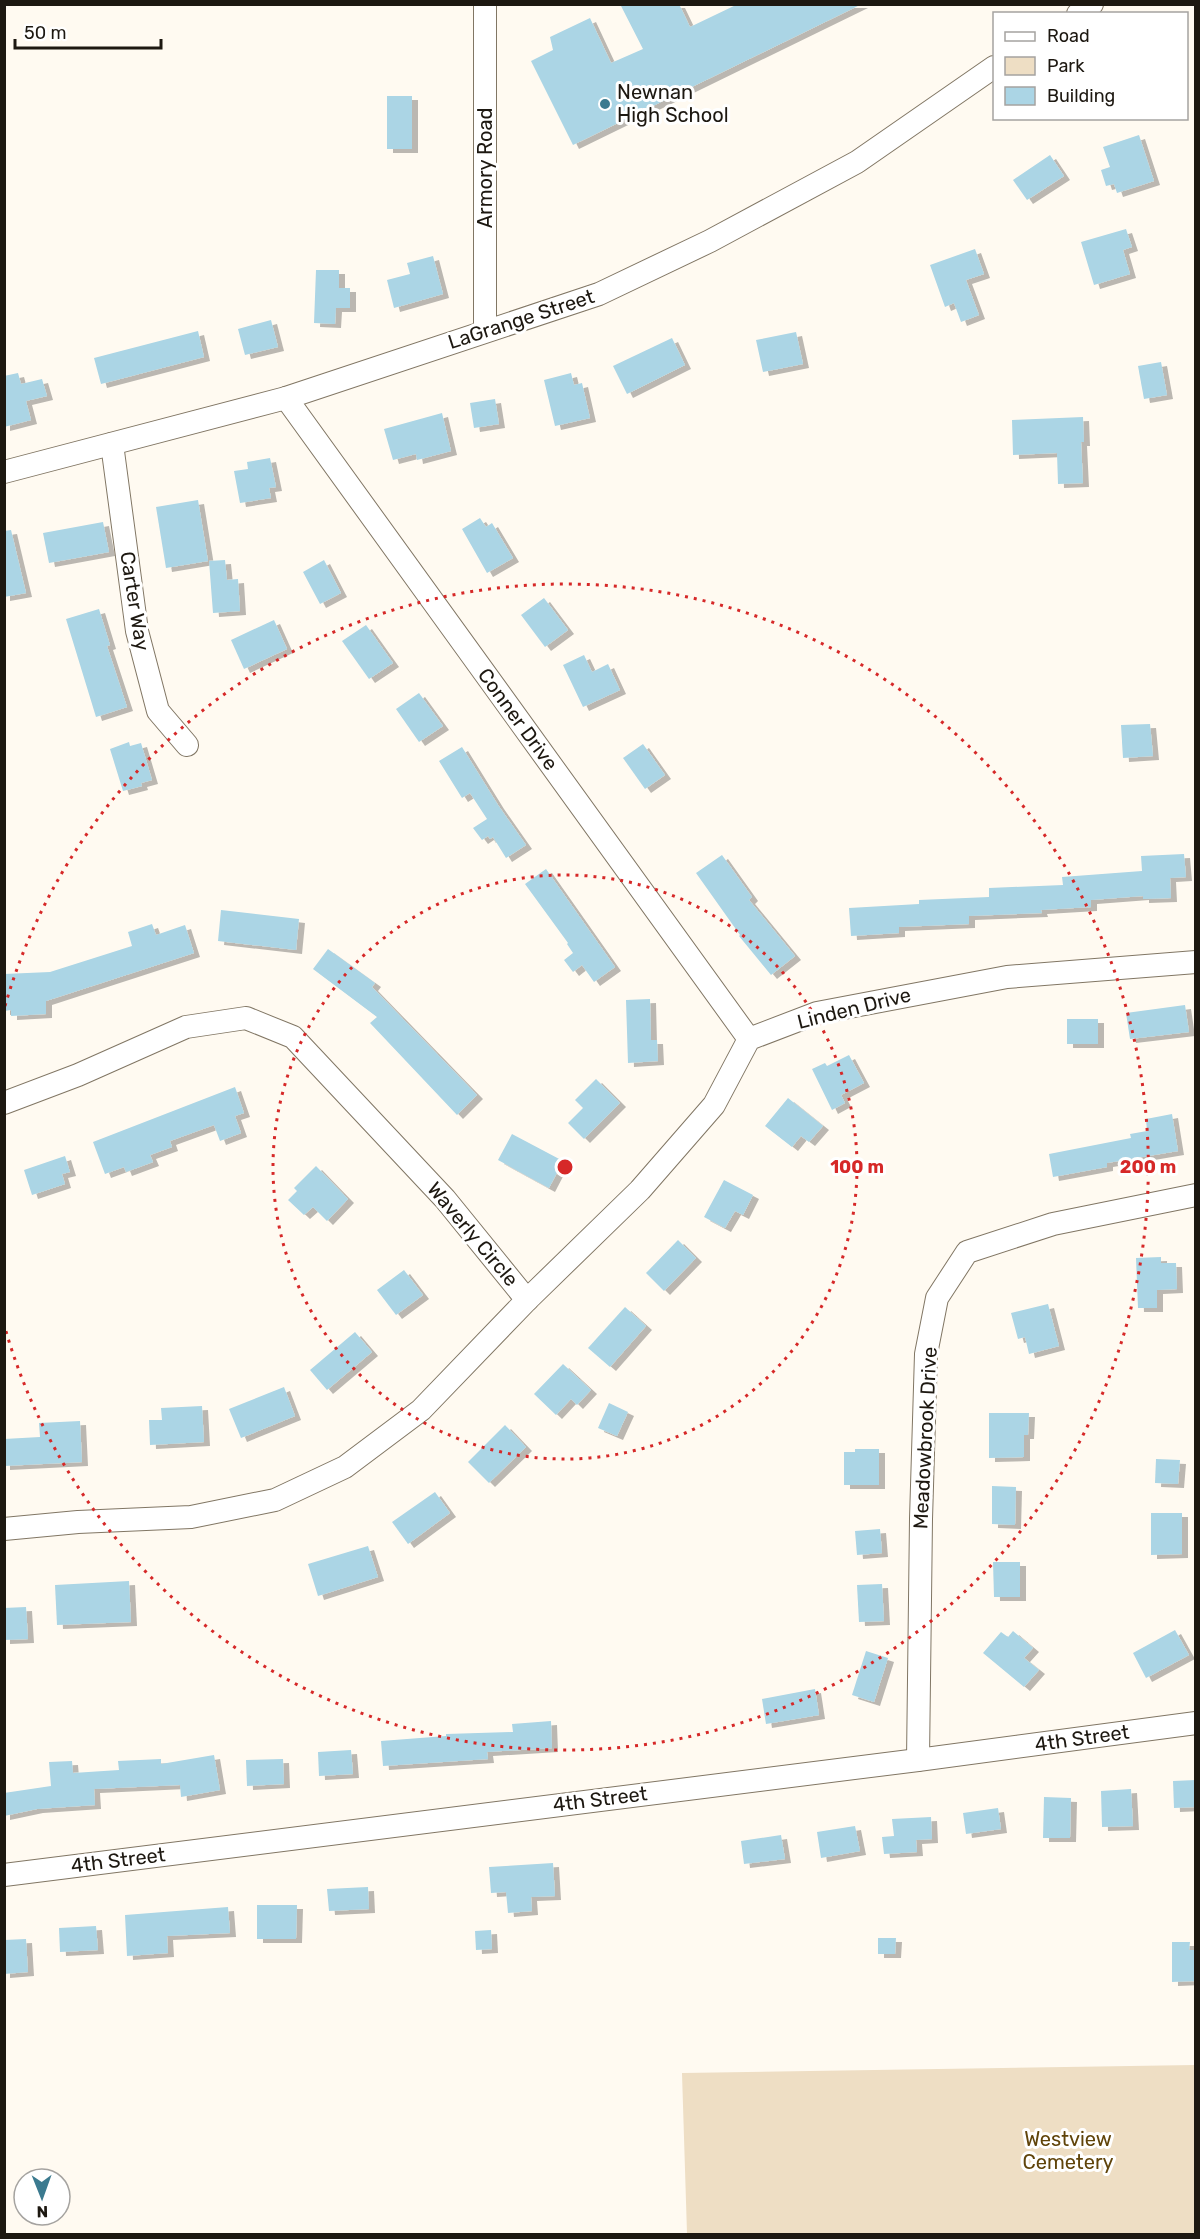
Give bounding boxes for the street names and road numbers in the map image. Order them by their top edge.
street label: Armory Road [473,108,497,228]
street label: LaGrange Street [445,284,597,354]
street label: Carter Way [115,550,155,652]
street label: Conner Drive [473,663,563,775]
street label: Linden Drive [795,982,913,1034]
street label: Waverly Circle [422,1177,524,1291]
street label: Meadowbrook Drive [908,1346,942,1530]
street label: 4th Street [1033,1719,1131,1757]
street label: 4th Street [551,1781,649,1817]
street label: 4th Street [69,1842,167,1878]

